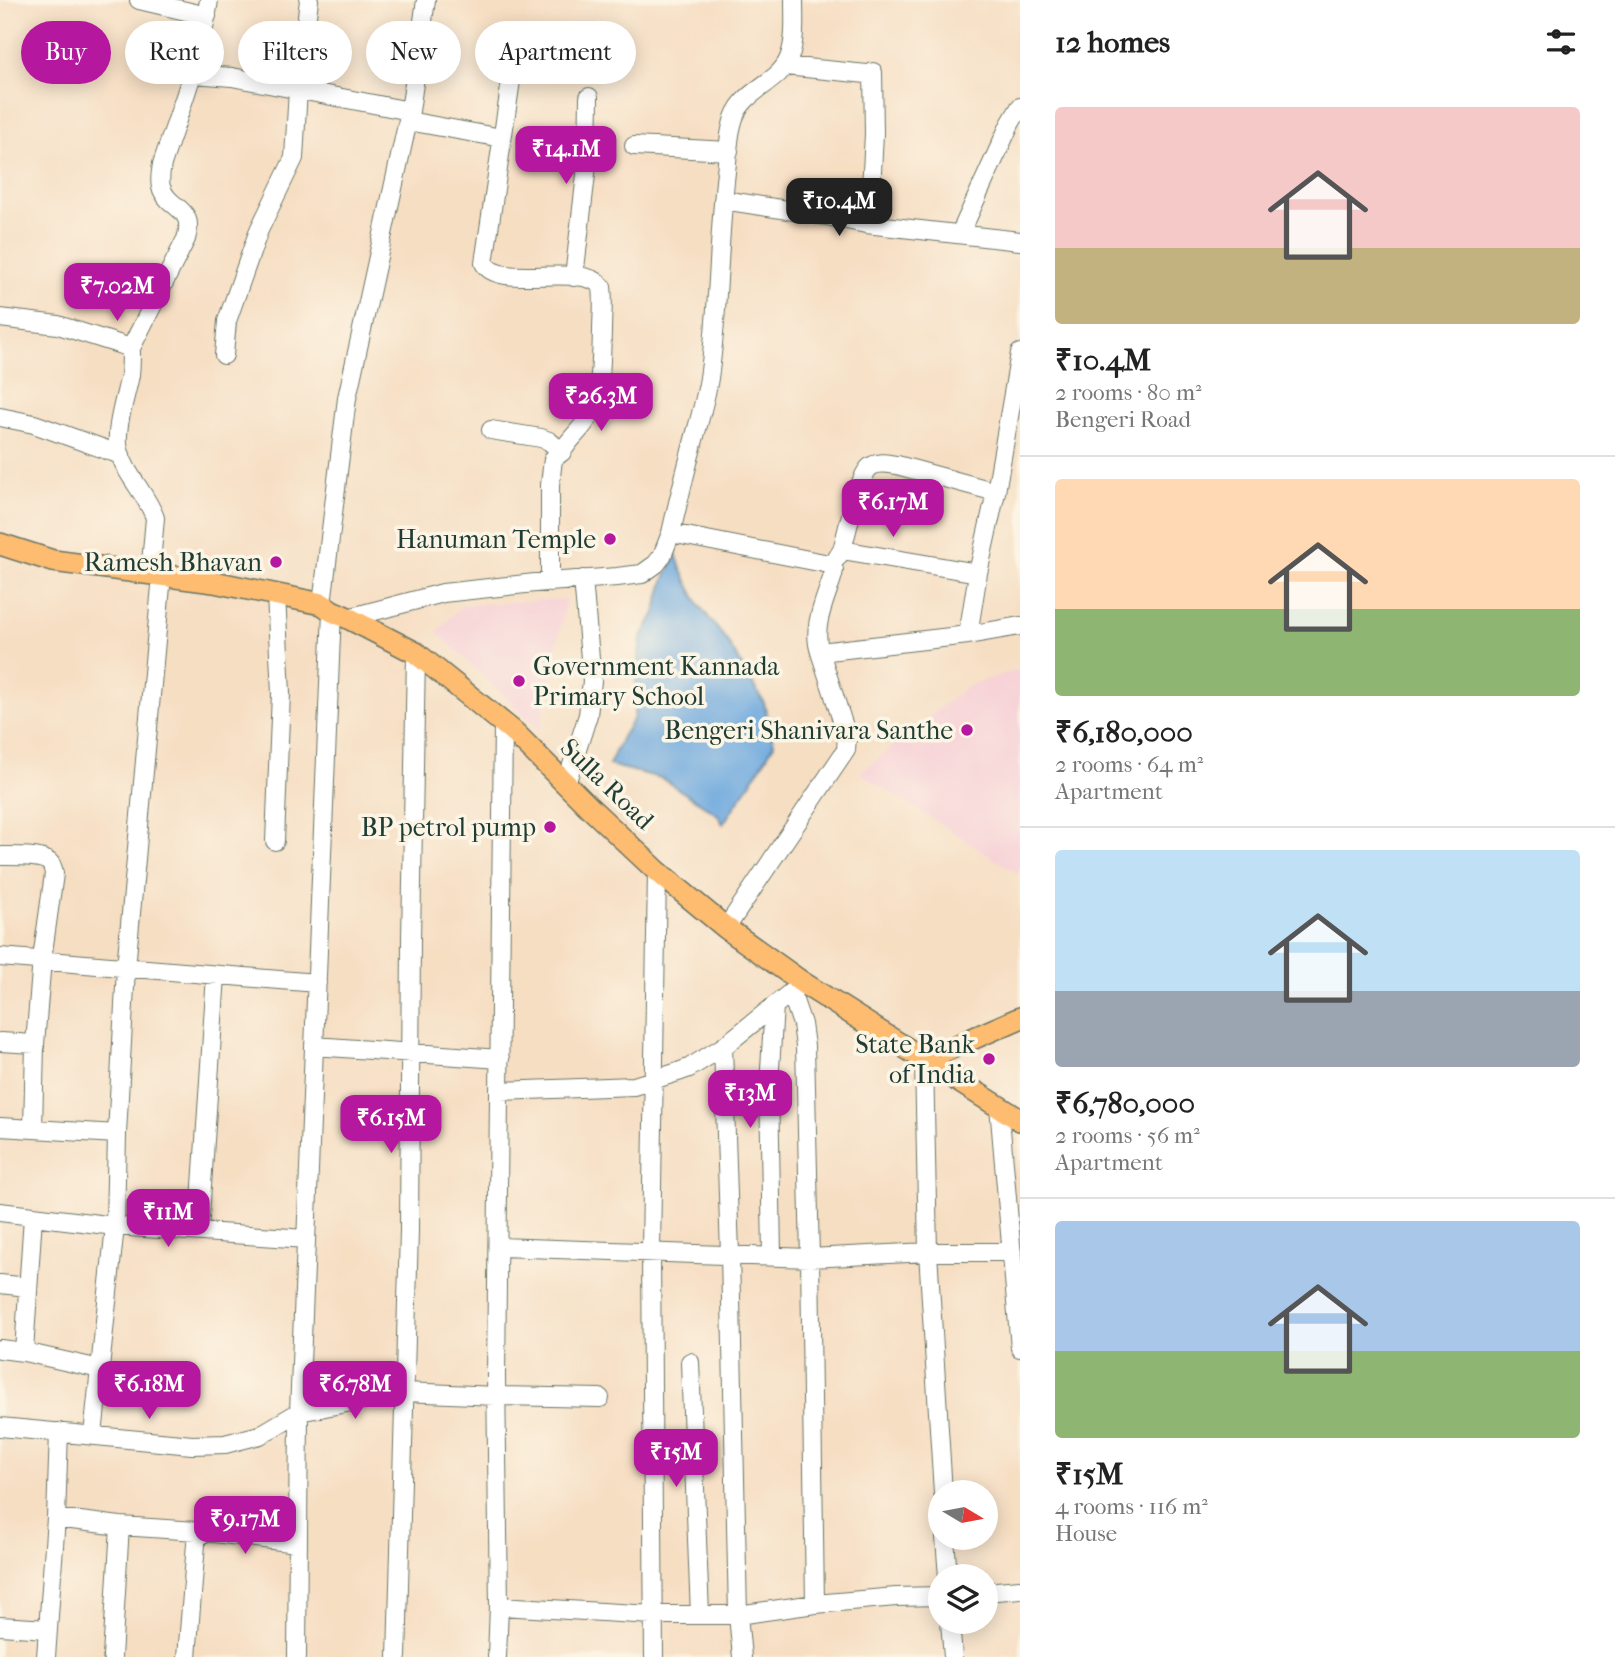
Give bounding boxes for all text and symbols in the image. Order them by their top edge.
chip: Buy [21,21,111,84]
chip: Rent [125,21,224,84]
chip: Filters [238,21,352,84]
chip: New [366,21,461,84]
chip: Apartment [475,21,636,84]
icon: filters [1542,23,1580,61]
text: 12 homes [1055,25,1170,60]
pin: ₹14.1M [509,127,623,186]
text: ₹14.1M [531,135,601,162]
icon: home [1255,152,1381,278]
pin: ₹10.4M [782,178,896,238]
text: ₹10.4M [802,187,876,214]
pin: ₹7.02M [60,264,174,323]
text: ₹7.02M [80,272,154,299]
text: ₹10.4M [1055,343,1151,378]
pin: ₹26.3M [544,374,658,433]
text: 2 rooms · 80 m² [1055,379,1202,406]
text: ₹26.3M [565,382,637,409]
text: Bengeri Road [1055,406,1191,433]
pin: ₹6.17M [836,480,950,539]
text: ₹6.17M [858,488,928,515]
place label: Hanuman Temple [396,524,596,555]
icon: home [1255,524,1381,650]
marker: Hanuman Temple [602,531,618,547]
place label: Ramesh Bhavan [84,547,262,578]
marker: Ramesh Bhavan [268,554,284,570]
place label: Government Kannada Primary School [533,651,780,712]
marker: Government Kannada Primary School [511,673,527,689]
place label: Bengeri Shanivara Santhe [664,715,953,746]
text: ₹6,180,000 [1055,715,1193,750]
marker: Bengeri Shanivara Santhe [959,722,975,738]
street label: Sulla Road [554,732,661,837]
text: 2 rooms · 64 m² [1055,751,1203,778]
text: Apartment [1055,778,1163,805]
place label: BP petrol pump [361,812,536,843]
marker: BP petrol pump [542,819,558,835]
icon: home [1255,895,1381,1021]
place label: State Bank of India [855,1029,976,1090]
marker: State Bank of India [981,1051,997,1067]
pin: ₹13M [709,1070,791,1130]
text: ₹13M [724,1079,776,1106]
text: ₹6,780,000 [1055,1086,1195,1121]
pin: ₹6.15M [334,1096,448,1155]
text: ₹6.15M [356,1104,426,1131]
text: 2 rooms · 56 m² [1055,1122,1200,1149]
text: Apartment [1055,1149,1163,1176]
pin: ₹11M [127,1190,209,1249]
text: ₹11M [143,1198,193,1225]
icon: home [1255,1266,1381,1392]
pin: ₹6.18M [92,1362,206,1421]
pin: ₹6.78M [298,1362,412,1421]
text: ₹6.18M [114,1370,184,1397]
text: ₹6.78M [319,1370,391,1397]
pin: ₹15M [635,1430,717,1489]
text: ₹15M [650,1438,702,1465]
text: ₹15M [1055,1457,1123,1492]
north arrow [928,1480,998,1550]
map controls [928,1480,998,1634]
text: 4 rooms · 116 m² [1055,1493,1208,1520]
pin: ₹9.17M [188,1496,302,1556]
text: ₹9.17M [210,1505,280,1532]
text: House [1055,1520,1117,1547]
button: layers [928,1564,998,1634]

